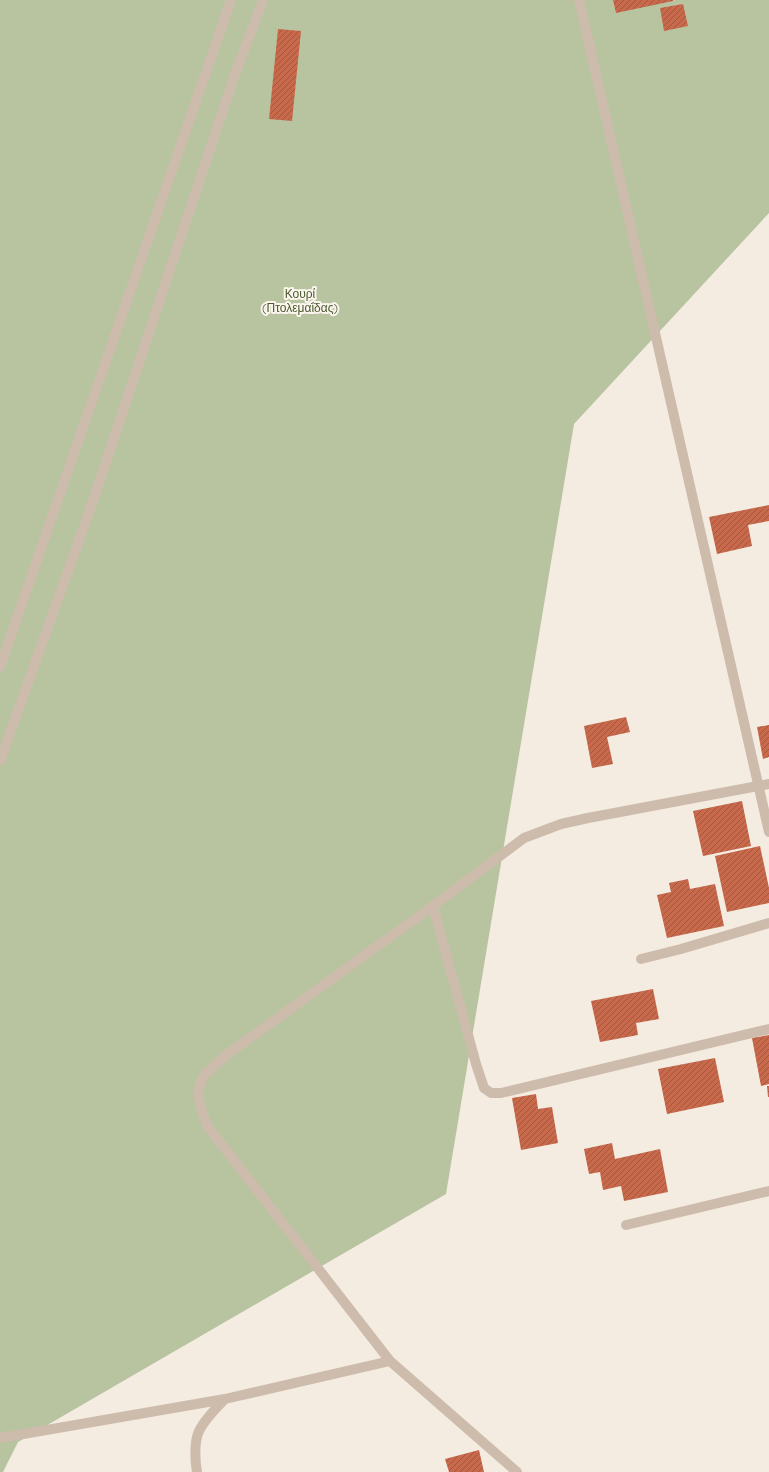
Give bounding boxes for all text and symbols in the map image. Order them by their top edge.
park label: Κουρί (Πτολεμαΐδας) [262,286,338,315]

